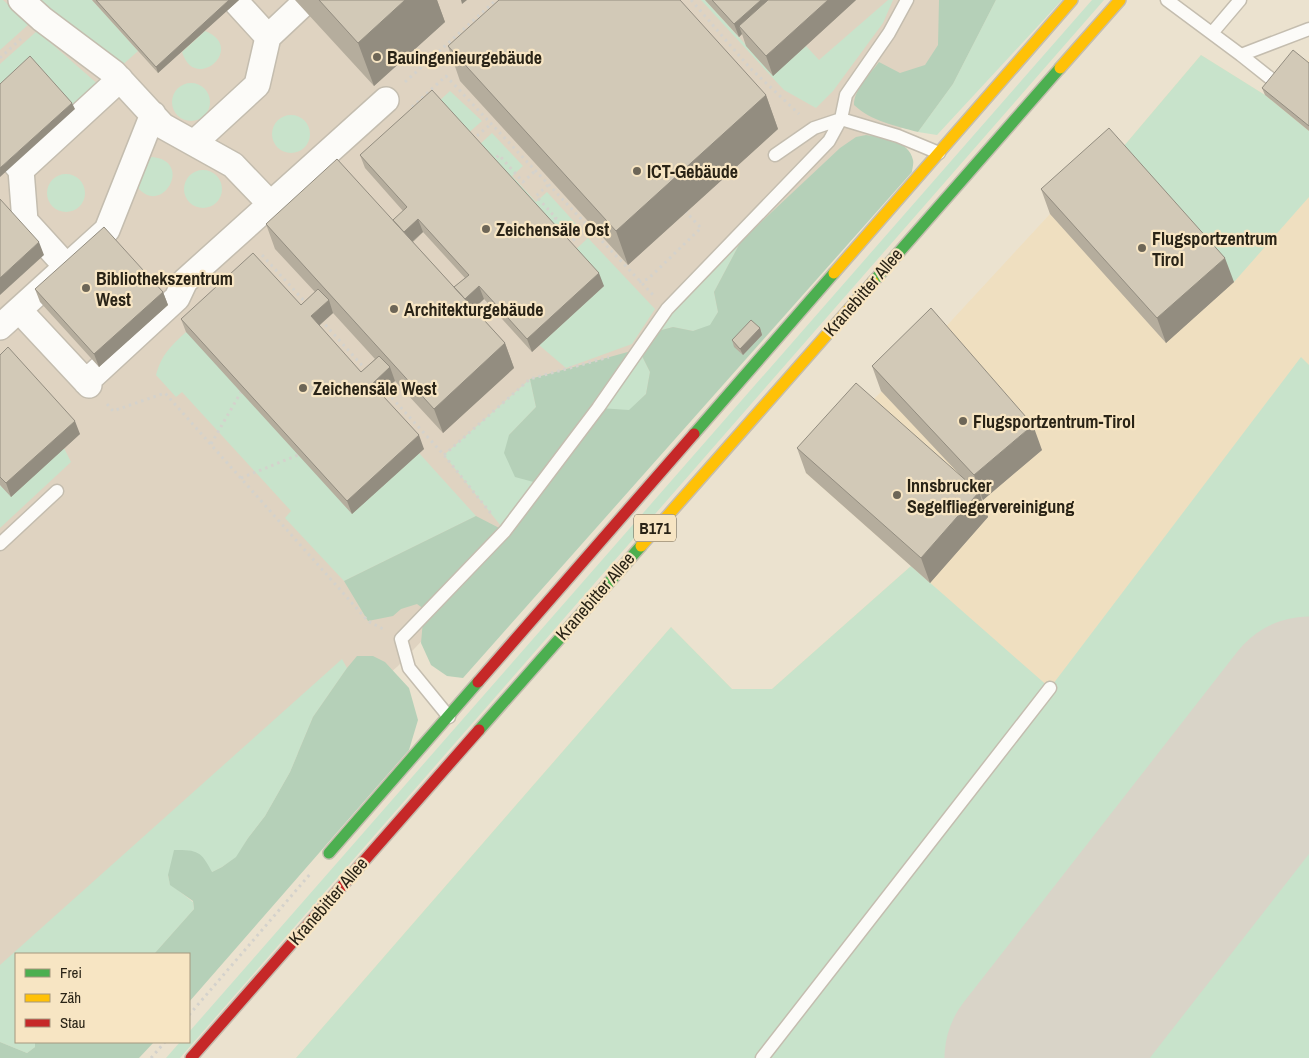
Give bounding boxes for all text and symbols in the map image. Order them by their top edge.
place label: Bauingenieurgebäude [387,45,542,70]
marker: Bauingenieurgebäude [371,51,383,63]
place label: ICT-Gebäude [647,159,738,184]
marker: ICT-Gebäude [631,165,643,177]
place label: Zeichensäle Ost [496,217,609,242]
marker: Zeichensäle Ost [480,223,492,235]
place label: Flugsportzentrum Tirol [1152,226,1277,272]
marker: Flugsportzentrum Tirol [1136,242,1148,254]
street label: Kranebitter Allee [818,243,908,341]
place label: Bibliothekszentrum West [96,266,233,312]
marker: Bibliothekszentrum West [80,282,92,294]
place label: Architekturgebäude [404,297,543,322]
marker: Architekturgebäude [388,303,400,315]
place label: Zeichensäle West [313,376,437,401]
marker: Zeichensäle West [297,382,309,394]
place label: Flugsportzentrum-Tirol [973,409,1135,434]
marker: Flugsportzentrum-Tirol [957,415,969,427]
place label: Innsbrucker Segelfliegervereinigung [907,473,1074,519]
marker: Innsbrucker Segelfliegervereinigung [891,489,903,501]
road number: B171 [634,514,676,542]
street label: Kranebitter Allee [550,547,640,645]
street label: Kranebitter Allee [283,852,373,950]
legend [15,953,190,1043]
text: Frei [60,962,82,983]
text: Zäh [60,987,81,1008]
text: Stau [60,1012,85,1033]

